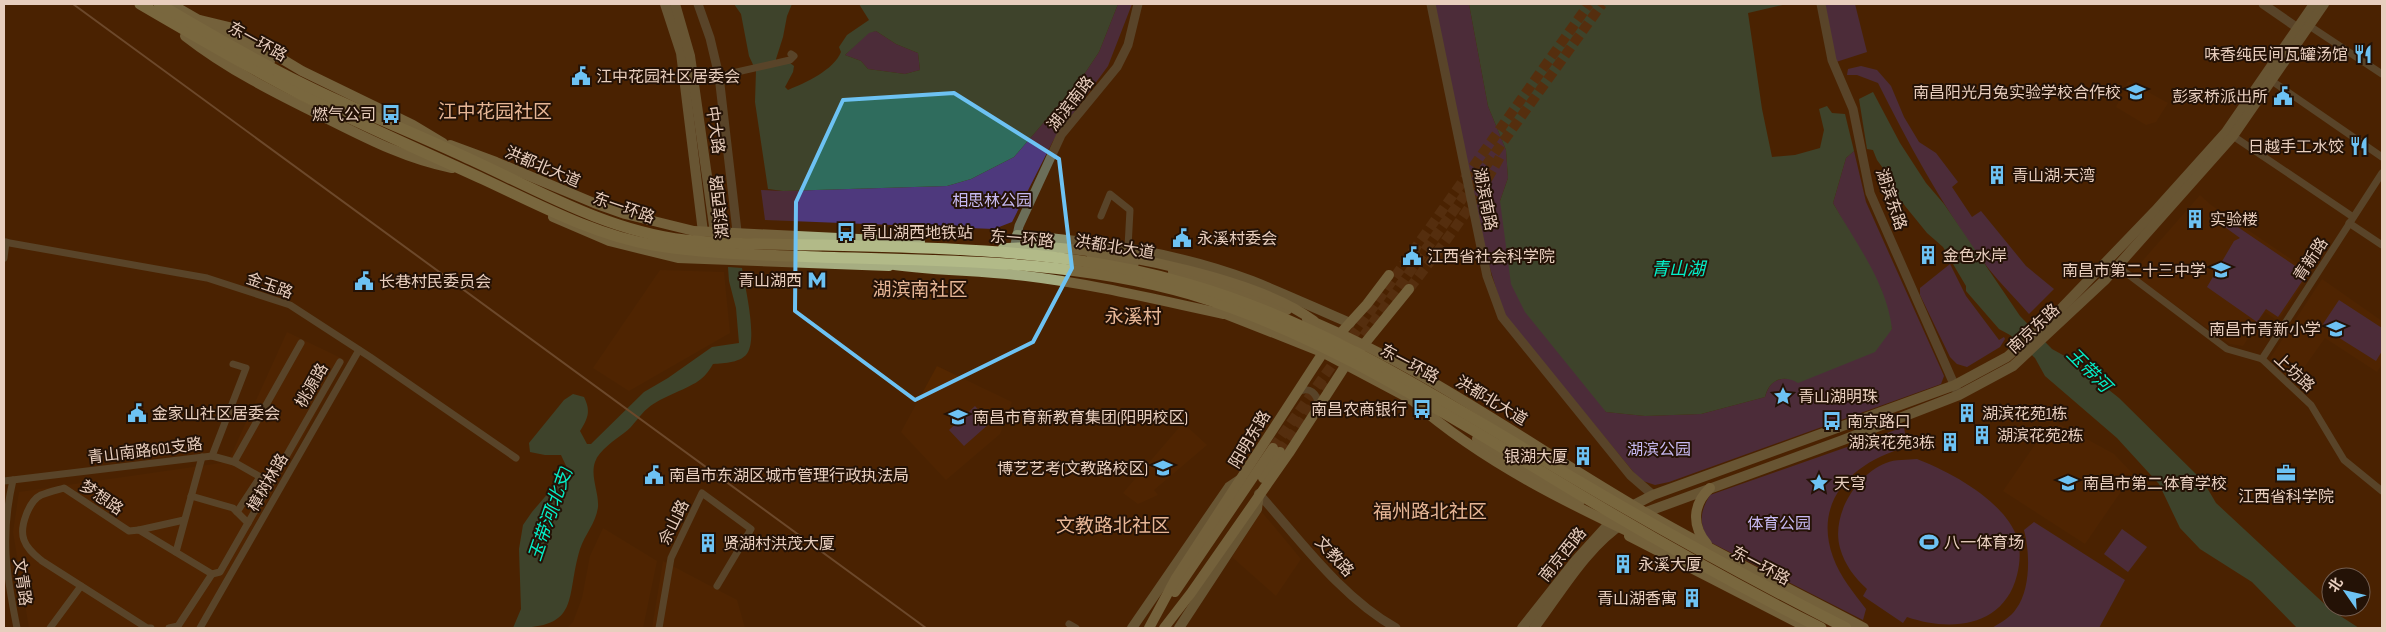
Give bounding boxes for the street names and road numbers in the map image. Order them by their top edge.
street label: 东一环路 [225,18,290,66]
street label: 湖滨南路 [1044,73,1098,135]
street label: 中大路 [702,105,727,155]
street label: 洪都北大道 [502,143,583,192]
street label: 湖滨南路 [1469,166,1500,233]
street label: 湖滨东路 [1871,166,1910,233]
street label: 湖滨西路 [708,174,733,240]
street label: 东一环路 [590,189,657,228]
street label: 东一环路 [989,227,1055,252]
street label: 洪都北大道 [1074,232,1156,263]
street label: 青新路 [2290,235,2332,285]
street label: 金玉路 [244,270,295,303]
street label: 南京东路 [2004,300,2064,358]
street label: 东一环路 [1377,341,1442,388]
street label: 上坊路 [2270,350,2318,396]
street label: 桃源路 [292,360,333,411]
street label: 洪都北大道 [1452,373,1530,430]
street label: 阳明东路 [1226,407,1275,472]
street label: 青山南路601支路 [87,435,204,468]
street label: 樟树林路 [244,450,293,515]
street label: 梦想路 [76,477,126,520]
street label: 佘山路 [655,497,693,548]
street label: 南京西路 [1536,524,1591,586]
street label: 文教路 [1311,533,1357,581]
street label: 东一环路 [1728,543,1793,590]
street label: 文青路 [9,557,34,607]

